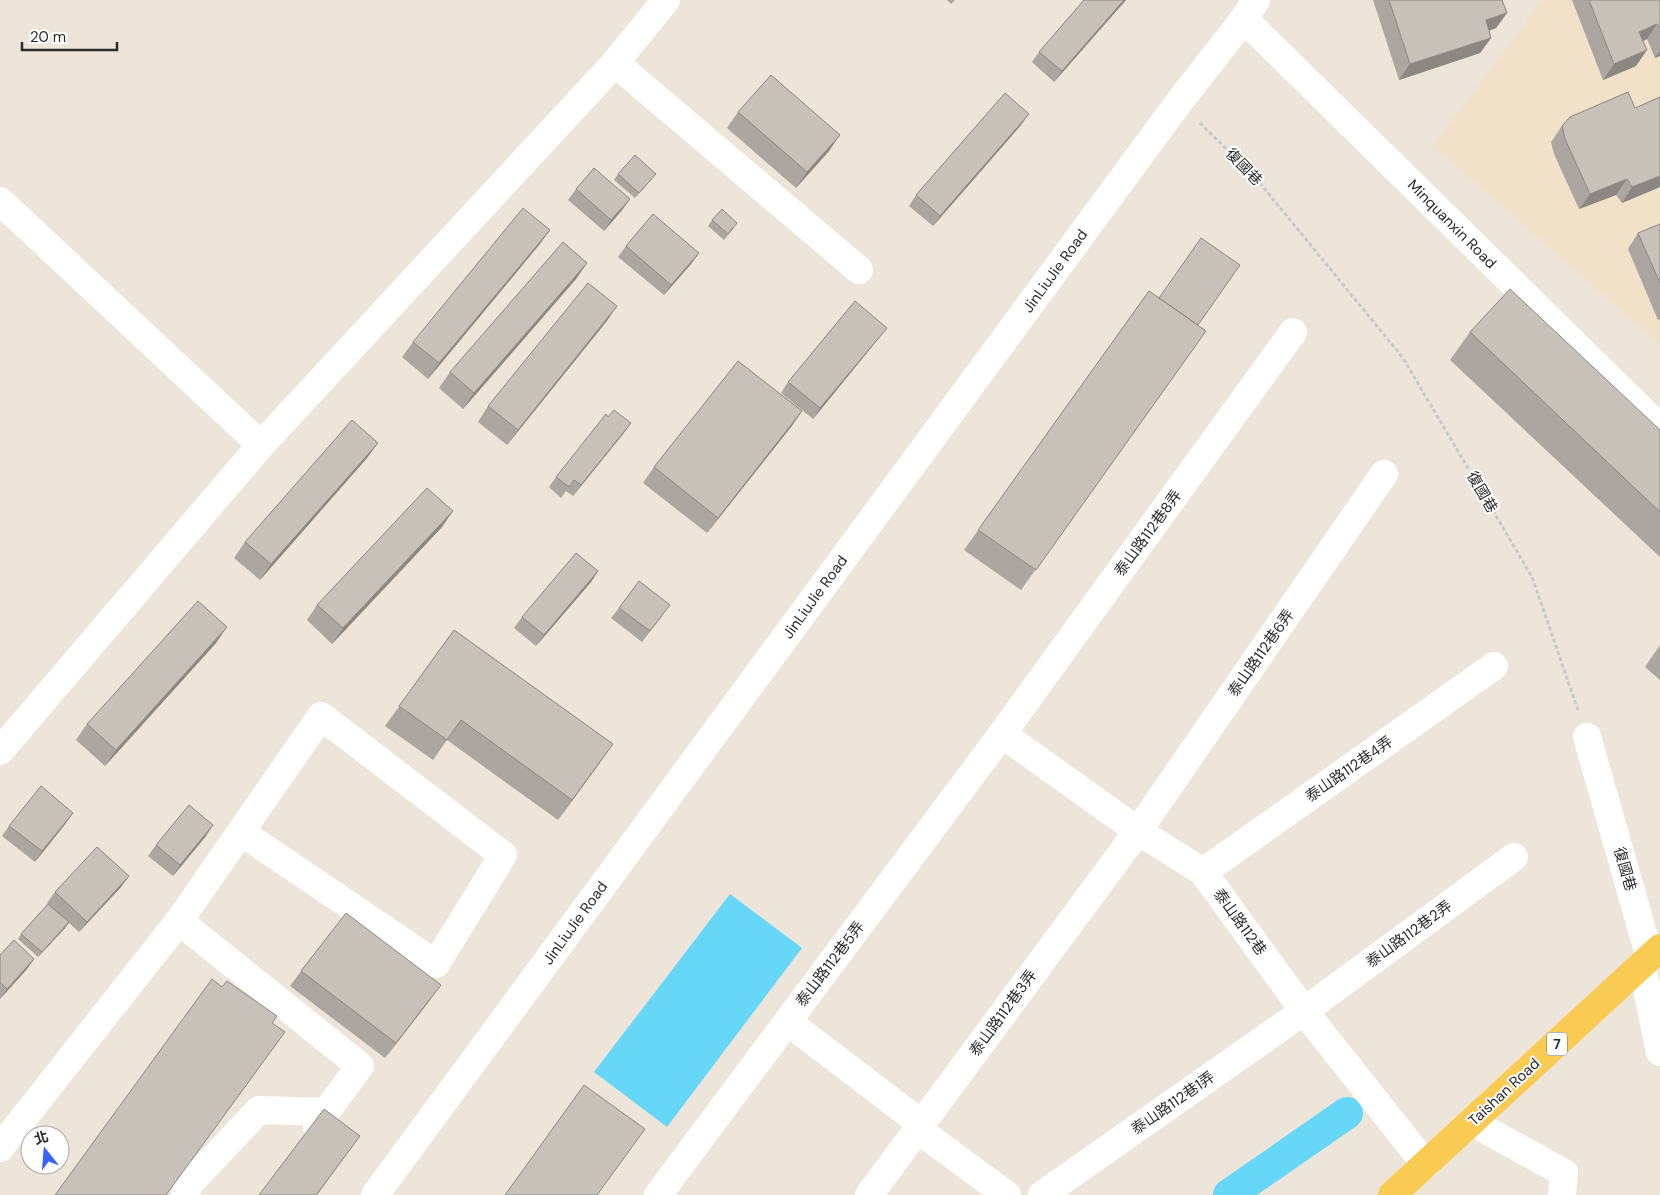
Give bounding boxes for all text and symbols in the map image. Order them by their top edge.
scale bar [22,20,118,52]
text: 20 m [30,27,66,47]
street label: 復國巷 [1221,144,1267,190]
street label: Minquanxin Road [1403,175,1501,273]
street label: JinLiuJie Road [1018,225,1092,317]
street label: 復國巷 [1462,468,1502,516]
street label: 泰山路112巷8弄 [1110,486,1186,580]
street label: JinLiuJie Road [778,551,852,643]
street label: 泰山路112巷6弄 [1223,605,1299,701]
street label: 泰山路112巷4弄 [1301,732,1397,806]
street label: 復國巷 [1609,845,1641,893]
street label: JinLiuJie Road [538,877,612,969]
street label: 泰山路112巷 [1209,885,1271,959]
street label: 泰山路112巷2弄 [1362,896,1456,972]
street label: 泰山路112巷5弄 [791,917,869,1011]
street label: 泰山路112巷3弄 [965,966,1041,1060]
road number: 7 [1547,1032,1567,1056]
street label: Taishan Road [1464,1054,1544,1130]
street label: 泰山路112巷1弄 [1127,1067,1219,1139]
north arrow [20,1125,70,1175]
text: 北 [32,1127,51,1148]

